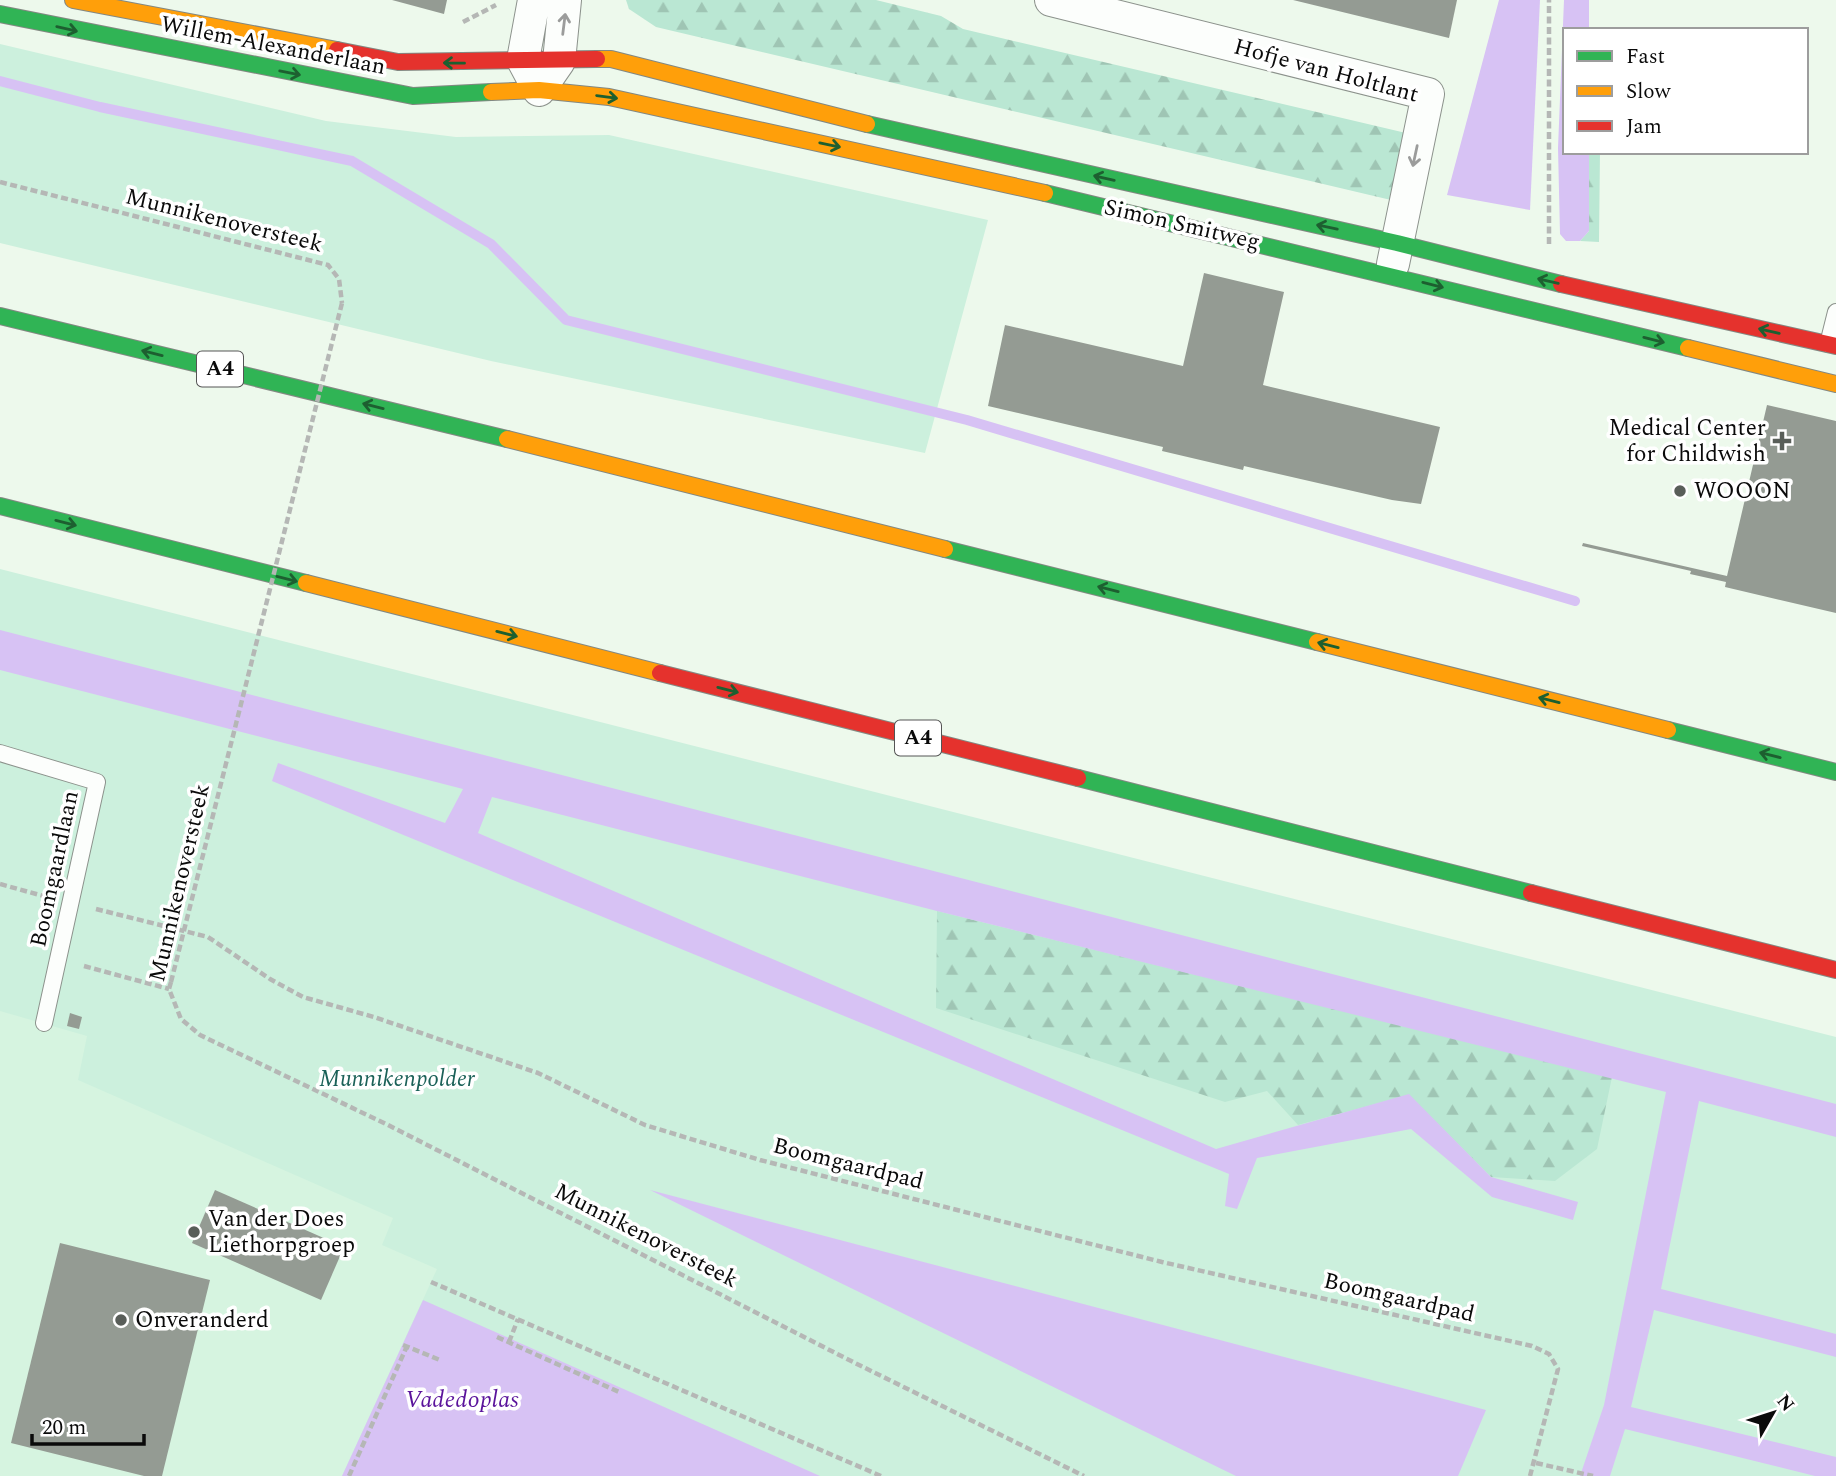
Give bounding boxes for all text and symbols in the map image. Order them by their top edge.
street label: Willem-Alexanderlaan [158,7,388,85]
one-way arrow [557,13,570,36]
one-way arrow [55,23,77,36]
legend [1563,28,1808,154]
street label: Hofje van Holtlant [1230,30,1422,112]
text: Fast [1626,41,1665,73]
one-way arrow [443,56,466,69]
one-way arrow [278,67,301,80]
text: Slow [1626,76,1672,108]
one-way arrow [595,91,618,104]
text: Jam [1626,111,1662,143]
one-way arrow [818,139,841,152]
one-way arrow [1407,144,1421,167]
one-way arrow [1093,171,1116,185]
street label: Munnikenoversteek [122,180,327,262]
street label: Simon Smitweg [1101,190,1263,260]
one-way arrow [1316,220,1339,234]
one-way arrow [1537,274,1560,287]
one-way arrow [1421,279,1444,292]
one-way arrow [1759,324,1781,337]
one-way arrow [1642,334,1665,347]
one-way arrow [141,346,164,359]
road number: A4 [197,352,243,386]
one-way arrow [362,399,385,412]
place label: Medical Center for Childwish [1608,411,1766,472]
marker: Medical Center for Childwish [1772,431,1792,451]
place label: WOOON [1694,474,1791,509]
marker: WOOON [1672,483,1688,499]
one-way arrow [54,517,77,530]
one-way arrow [275,573,298,586]
one-way arrow [1097,582,1120,595]
one-way arrow [495,628,518,641]
one-way arrow [1318,638,1340,651]
one-way arrow [716,684,739,697]
one-way arrow [1538,693,1561,706]
road number: A4 [895,720,941,756]
one-way arrow [1759,748,1782,761]
street label: Munnikenoversteek [140,780,220,986]
street label: Boomgaardlaan [21,787,89,951]
park label: Munnikenpolder [319,1062,476,1097]
street label: Boomgaardpad [769,1128,927,1200]
street label: Munnikenoversteek [548,1174,744,1298]
place label: Van der Does Liethorpgroep [208,1202,355,1263]
marker: Van der Does Liethorpgroep [186,1224,202,1240]
street label: Boomgaardpad [1320,1264,1478,1332]
place label: Onveranderd [135,1303,269,1338]
marker: Onveranderd [113,1312,129,1328]
north arrow [1738,1378,1808,1448]
water label: Vadedoplas [405,1382,519,1418]
text: N [1769,1388,1801,1418]
scale bar [32,1402,144,1446]
text: 20 m [42,1412,86,1444]

